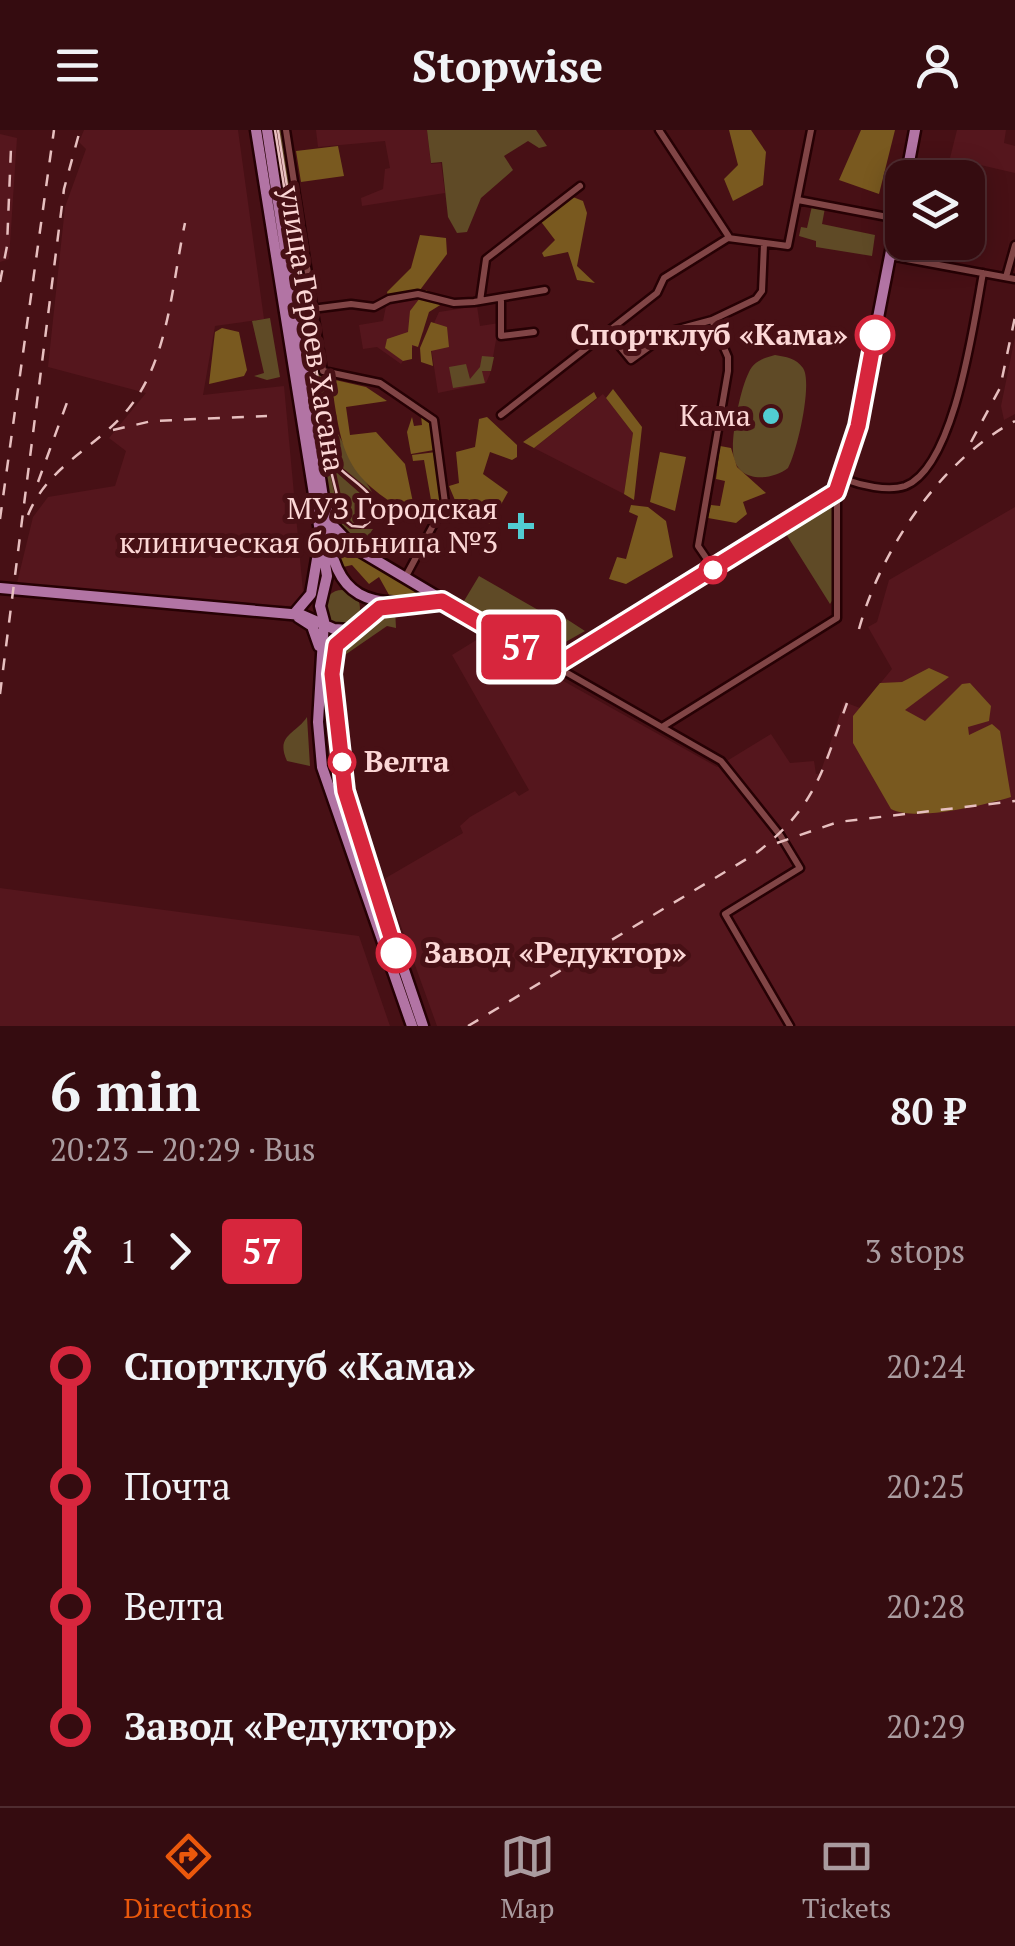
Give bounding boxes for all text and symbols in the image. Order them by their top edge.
text: Stopwise [412,35,603,95]
icon: menu [50,38,105,93]
icon: person [910,38,965,93]
map controls [885,160,985,260]
button: layers [885,160,985,260]
street label: улица Героев Хасана [271,182,355,474]
place label: Спортклуб «Кама» [570,314,848,354]
marker: Спортклуб «Кама» [856,316,894,354]
place label: Кама [679,395,751,435]
marker: Кама [760,405,782,427]
place label: МУЗ Городская клиническая больница №3 [119,488,498,562]
marker: МУЗ Городская клиническая больница №3 [508,513,534,539]
unlabelled marker [700,557,726,583]
line badge: 57 [476,614,566,680]
text: 57 [501,624,541,670]
place label: Велта [364,741,450,781]
marker: Велта [329,749,355,775]
place label: Завод «Редуктор» [424,932,687,972]
marker: Завод «Редуктор» [377,934,415,972]
text: 6 min [50,1054,200,1127]
text: 80 ₽ [890,1086,965,1136]
text: 20:23 – 20:29 · Bus [50,1128,316,1170]
icon: walk [50,1224,105,1279]
icon: forward [152,1224,207,1279]
text: 57 [242,1228,282,1274]
text: 1 [120,1230,137,1272]
text: 3 stops [865,1230,965,1272]
text: Спортклуб «Кама» [124,1341,476,1391]
text: 20:24 [886,1345,965,1387]
text: Почта [124,1461,231,1511]
text: 20:25 [886,1465,965,1507]
text: Велта [124,1581,224,1631]
text: 20:28 [886,1585,965,1627]
text: Завод «Редуктор» [124,1701,457,1751]
text: 20:29 [886,1705,965,1747]
tab: Directions [124,1829,253,1926]
tab: Map [500,1829,555,1926]
tab: Tickets [802,1829,891,1926]

